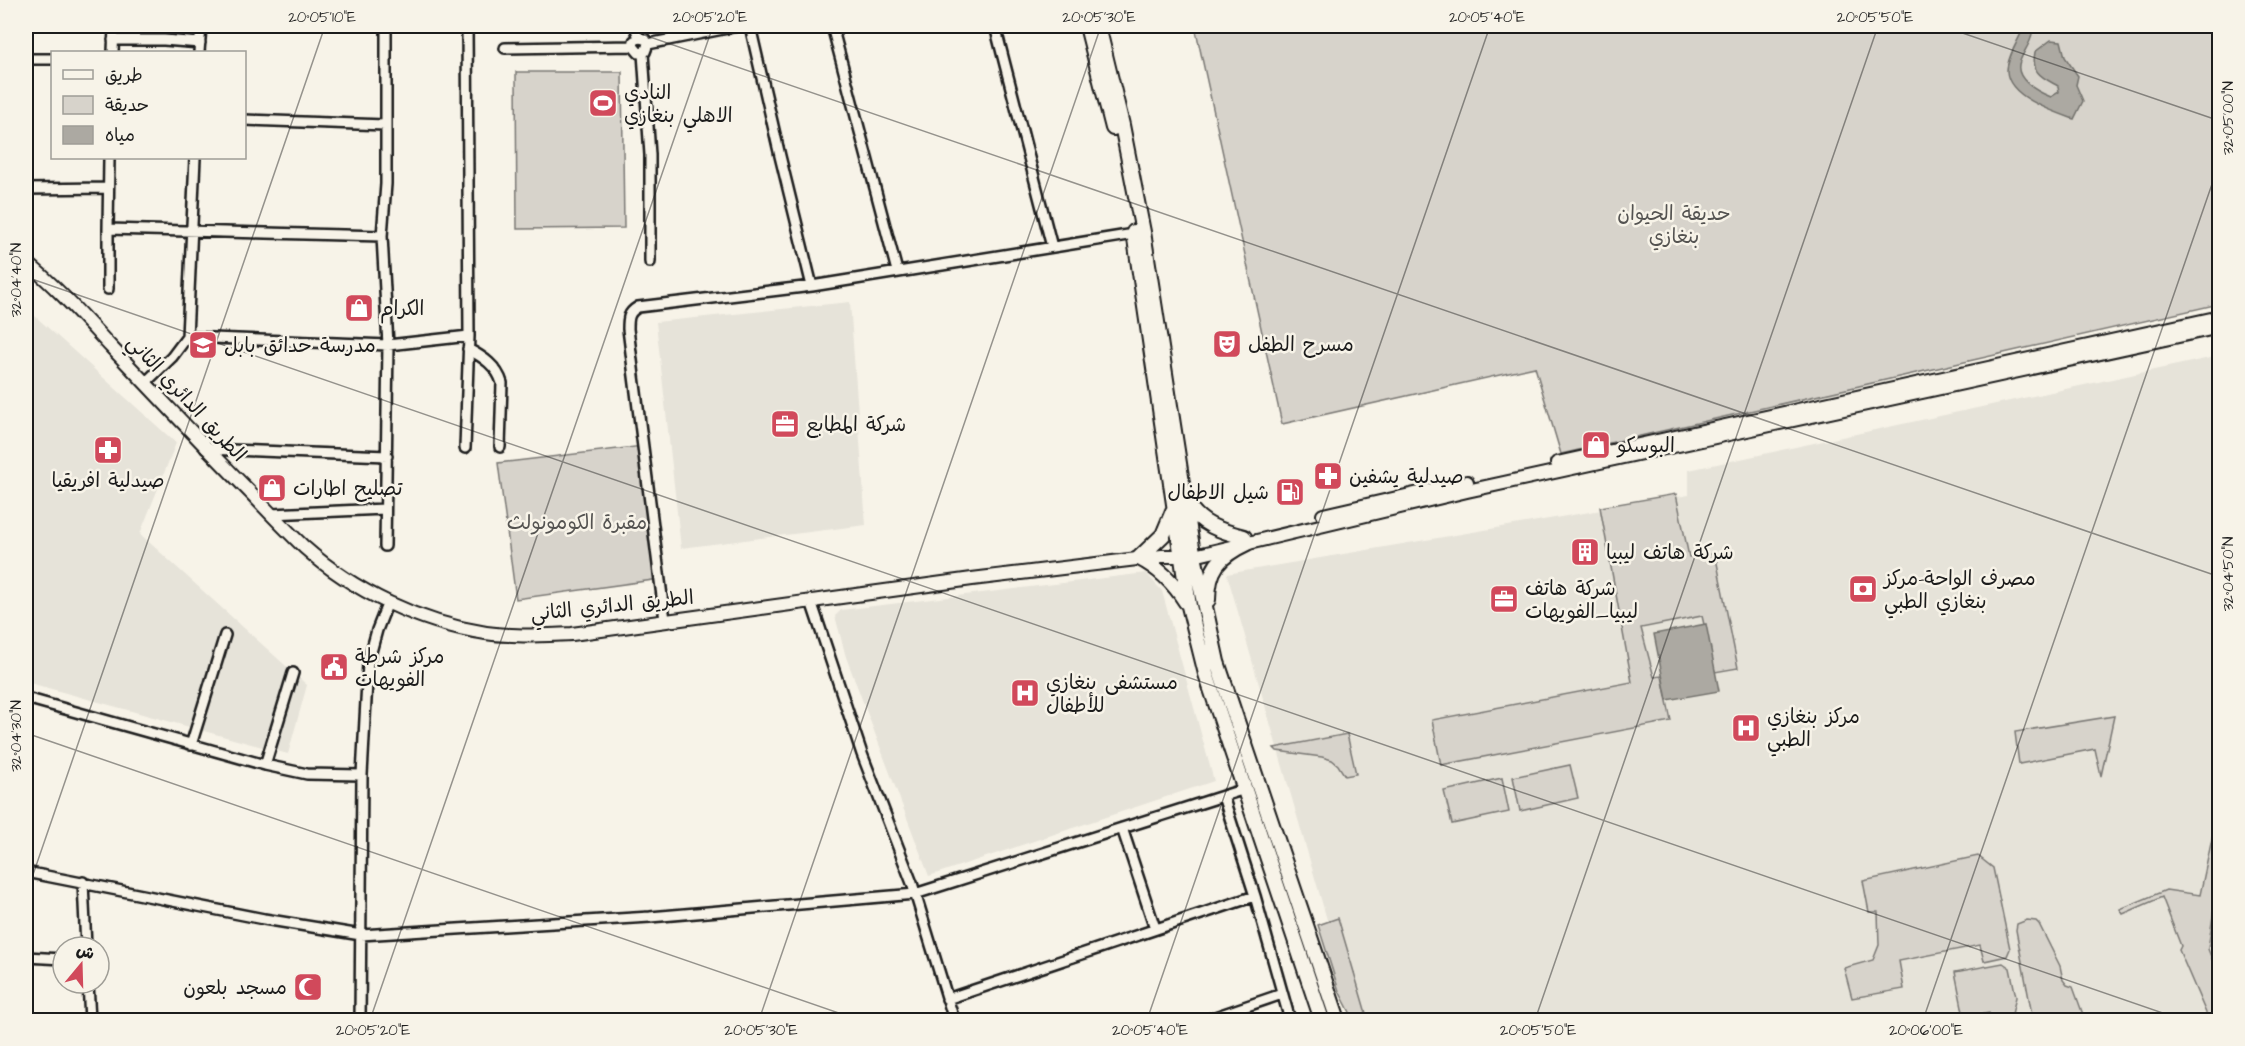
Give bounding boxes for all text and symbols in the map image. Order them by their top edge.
text: 20°05'10"E [288,7,356,28]
text: 20°05'20"E [673,7,747,28]
text: 20°05'30"E [1062,7,1136,28]
text: 20°05'40"E [1449,7,1525,28]
text: 20°05'50"E [1837,7,1913,28]
legend [51,51,246,159]
text: طريق [105,63,143,88]
place label: النادي الاهلي بنغازي [624,79,733,133]
text: 32°05'00"N [2218,81,2239,155]
sports icon: النادي الاهلي بنغازي [587,87,619,119]
text: حديقة [105,93,149,118]
text: مياه [105,123,135,148]
park label: حديقة الحيوان بنغازي [1617,200,1731,251]
text: 32°04'40"N [6,243,27,317]
shop icon: الكرام [343,292,375,324]
place label: الكرام [380,295,424,324]
theatre icon: مسرح الطفل [1211,328,1243,360]
street label: الطريق الدائري الثاني [118,329,252,470]
school or university icon: مدرسة حدائق بابل [187,329,219,361]
place label: مسرح الطفل [1248,331,1354,359]
place label: مدرسة حدائق بابل [224,332,376,360]
office icon: شركة المطابع [769,408,801,440]
place label: شركة المطابع [806,411,906,439]
shop icon: البوسكو [1580,429,1612,461]
place label: البوسكو [1616,432,1675,460]
pharmacy icon: صيدلية افريقيا [92,434,124,466]
pharmacy icon: صيدلية يشفين [1312,460,1344,492]
place label: صيدلية يشفين [1349,463,1464,491]
place label: صيدلية افريقيا [52,467,165,495]
shop icon: تصليح اطارات [256,472,288,504]
place label: تصليح اطارات [293,475,403,503]
fuel station icon: شيل الاطفال [1274,476,1306,508]
place label: شيل الاطفال [1168,479,1269,507]
park label: مقبرة الكومونولث [507,509,647,537]
building icon: شركة هاتف ليبيا [1569,536,1601,568]
text: 32°04'50"N [2218,537,2239,611]
place label: شركة هاتف ليبيا [1606,539,1734,567]
place label: مصرف الواحة-مركز بنغازي الطبي [1882,565,2036,619]
bank icon: مصرف الواحة-مركز بنغازي الطبي [1847,573,1879,605]
place label: شركة هاتف ليبيا_الفويهات [1525,575,1638,626]
office icon: شركة هاتف ليبيا_الفويهات [1488,583,1520,615]
street label: الطريق الدائري الثاني [529,584,695,631]
place label: مركز شرطة الفويهات [355,643,444,694]
public building icon: مركز شرطة الفويهات [318,651,350,683]
place label: مستشفى بنغازي للأطفال [1046,669,1178,720]
hospital icon: مستشفى بنغازي للأطفال [1009,677,1041,709]
text: 32°04'30"N [6,700,27,772]
place label: مركز بنغازي الطبي [1767,703,1860,757]
hospital icon: مركز بنغازي الطبي [1730,712,1762,744]
north arrow [51,935,111,995]
text: ش [74,938,97,965]
mosque icon: مسجد بلعون [292,971,324,1003]
place label: مسجد بلعون [183,974,287,1002]
text: 20°05'20"E [336,1020,410,1041]
text: 20°05'30"E [724,1020,798,1041]
text: 20°05'40"E [1112,1020,1188,1041]
text: 20°05'50"E [1500,1020,1576,1041]
text: 20°06'00"E [1889,1020,1963,1041]

